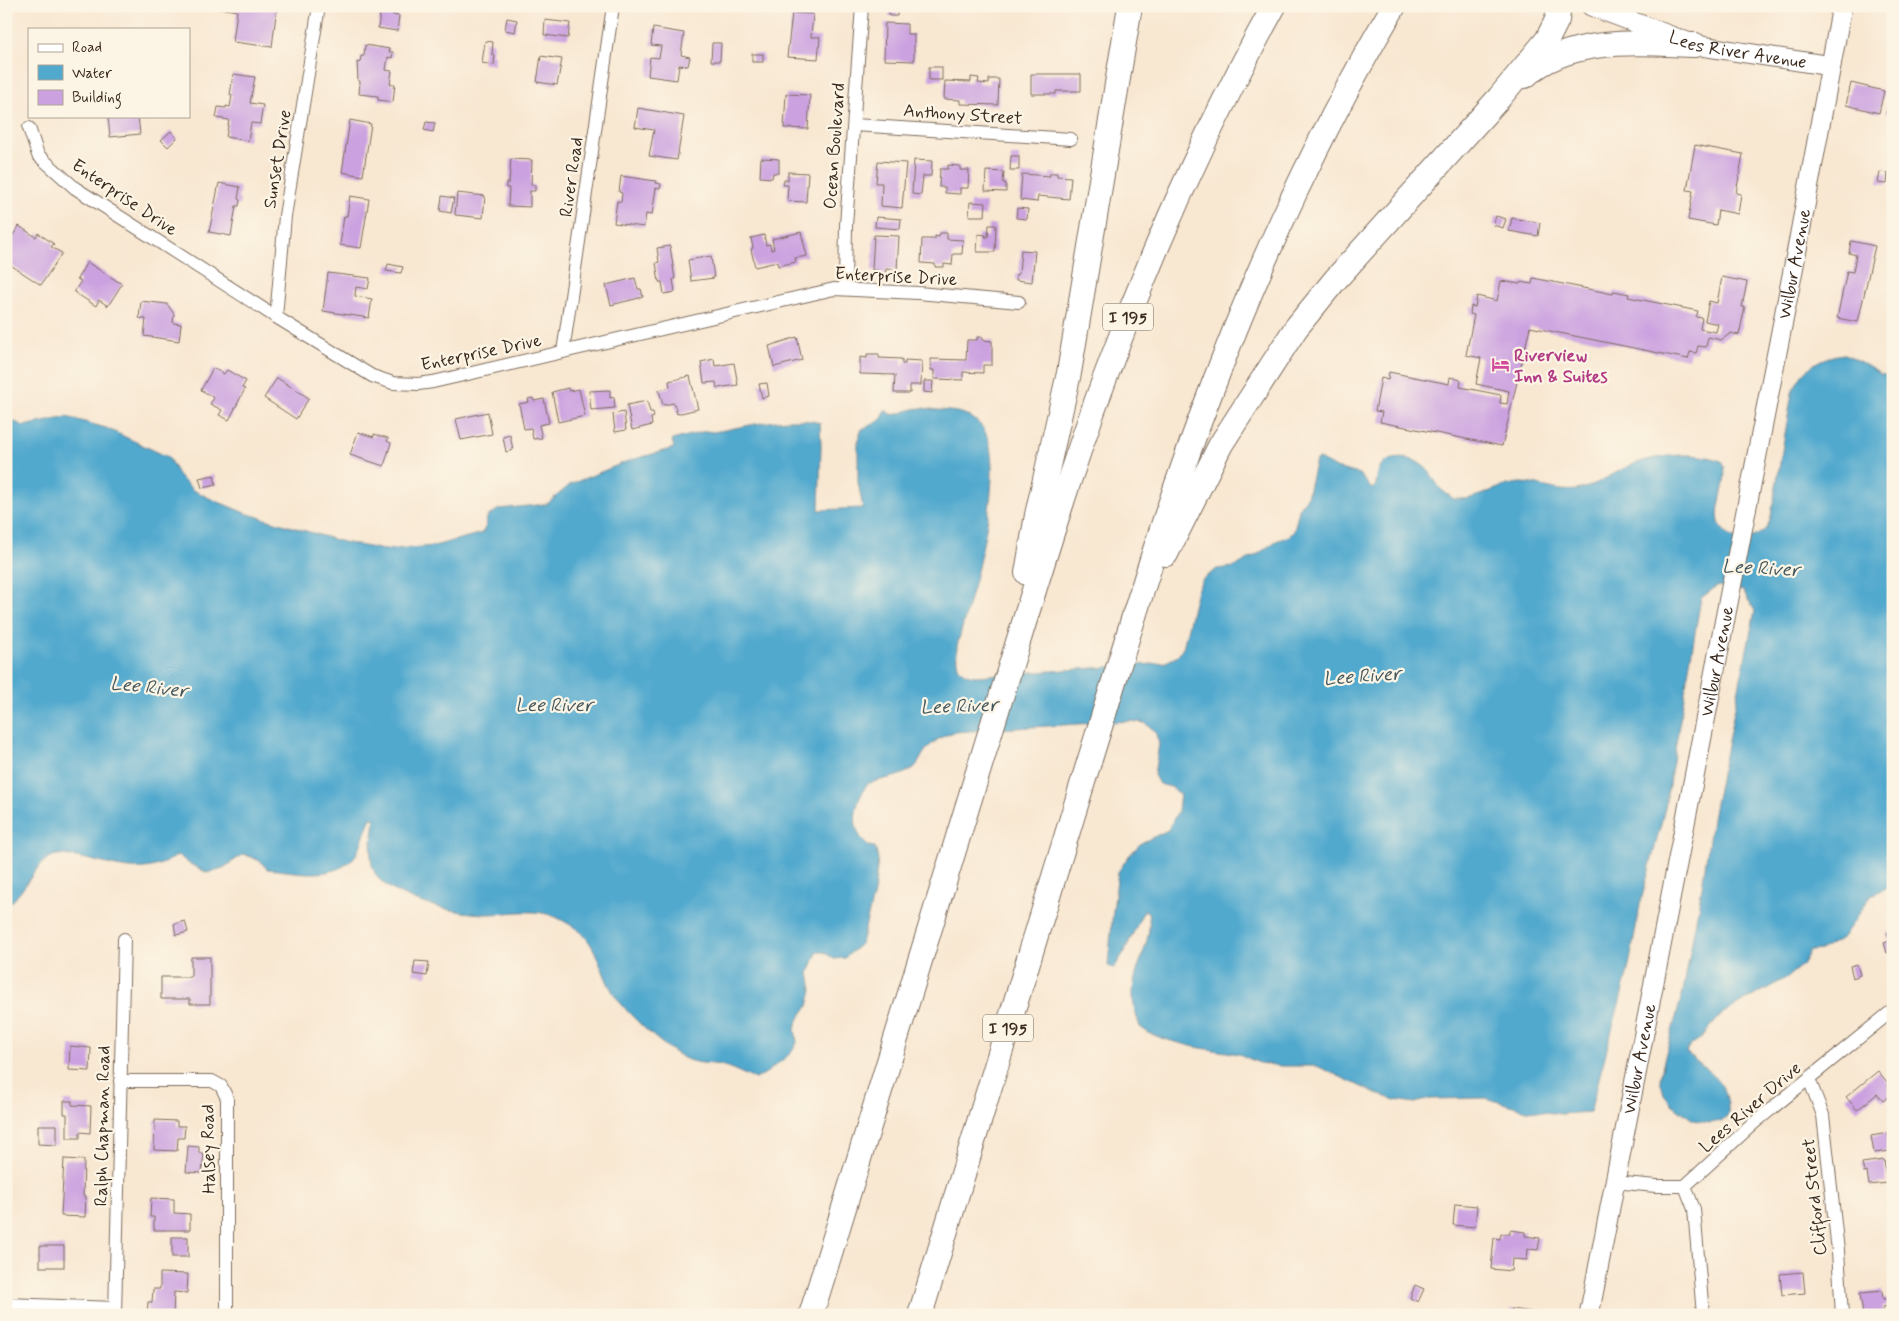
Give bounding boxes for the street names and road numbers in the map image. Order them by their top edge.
street label: Lees River Avenue [1665,25,1808,75]
street label: Ocean Boulevard [819,82,851,210]
street label: Anthony Street [903,99,1023,131]
street label: Sunset Drive [258,108,298,210]
street label: River Road [555,136,589,219]
street label: Enterprise Drive [67,154,182,242]
street label: Wilbur Avenue [1773,207,1817,321]
street label: Enterprise Drive [834,262,958,292]
road number: I 195 [1103,304,1153,330]
street label: Enterprise Drive [419,328,544,377]
street label: Wilbur Avenue [1695,604,1740,719]
street label: Wilbur Avenue [1617,1002,1663,1116]
road number: I 195 [983,1014,1033,1042]
street label: Ralph Chapman Road [90,1045,116,1207]
street label: Lees River Drive [1695,1057,1807,1159]
street label: Halsey Road [196,1104,222,1194]
street label: Clifford Street [1797,1137,1835,1257]

